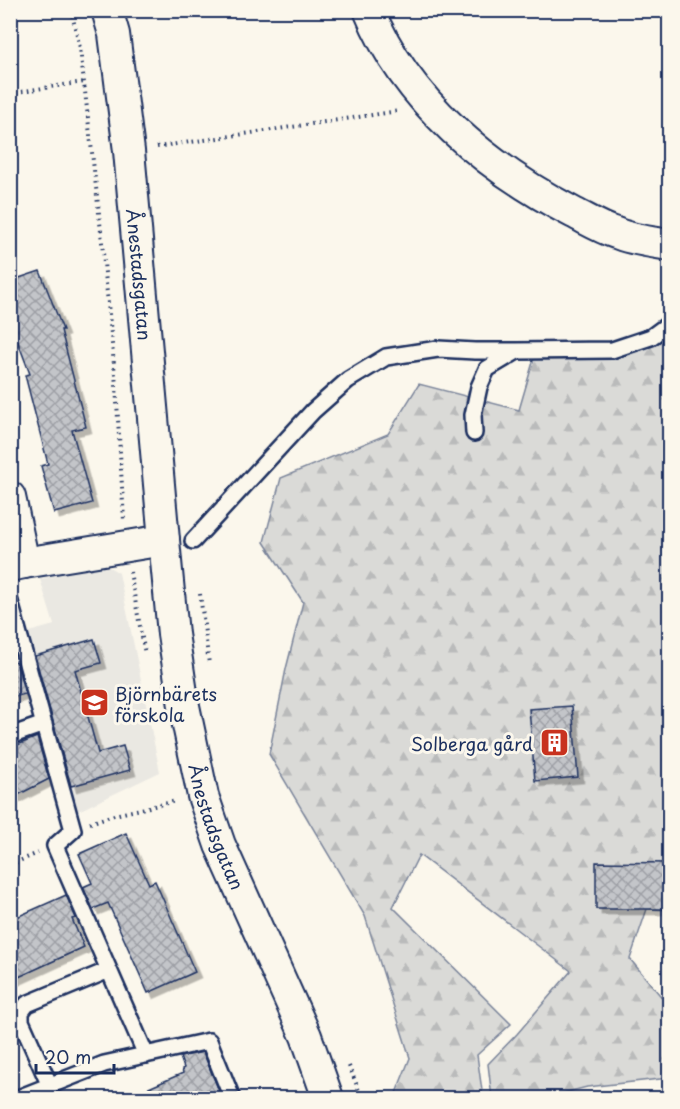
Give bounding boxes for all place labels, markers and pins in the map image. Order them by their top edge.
place label: Björnbärets förskola [115,680,217,728]
school or university icon: Björnbärets förskola [78,687,110,719]
building icon: Solberga gård [538,727,570,759]
place label: Solberga gård [411,730,533,757]

